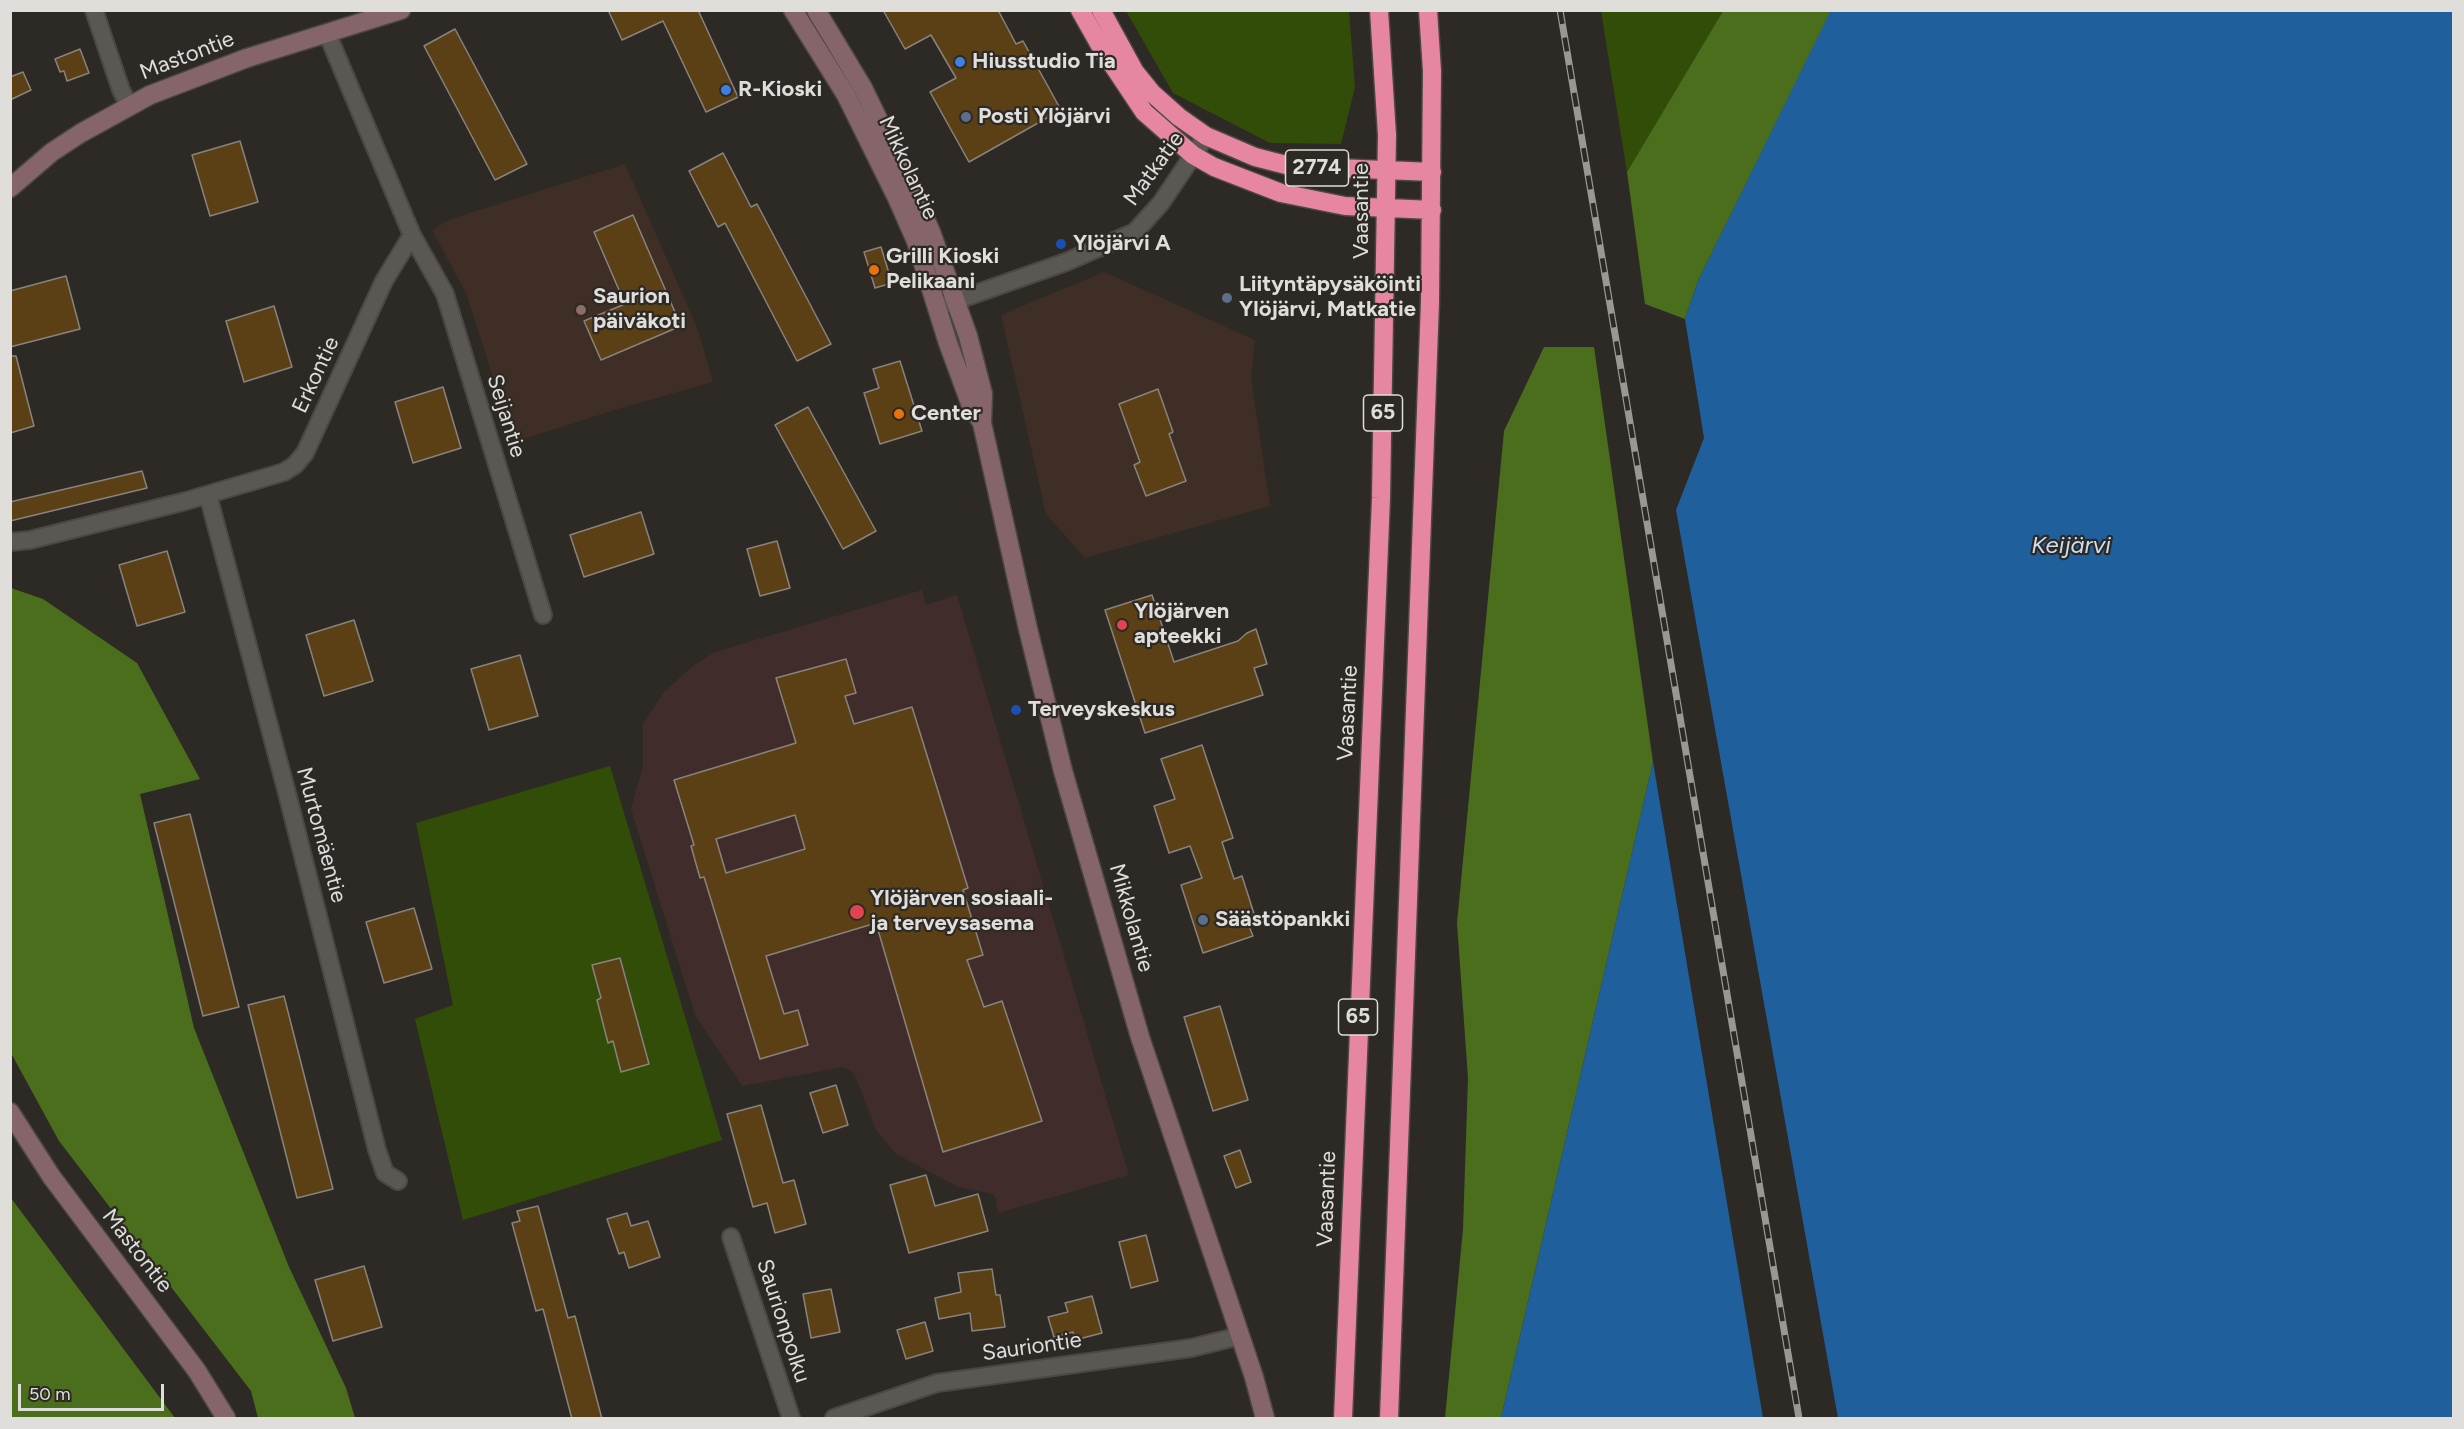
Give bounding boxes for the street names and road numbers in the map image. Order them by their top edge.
street label: Mastontie [136,26,238,86]
street label: Mikkolantie [873,112,943,224]
street label: Matkatie [1118,127,1190,211]
road number: 2774 [1286,150,1348,186]
street label: Vaasantie [1349,163,1375,259]
street label: Erkontie [287,333,345,417]
street label: Seijantie [481,371,531,461]
road number: 65 [1364,395,1402,431]
street label: Vaasantie [1332,664,1364,762]
street label: Murtomäentie [290,764,352,906]
street label: Mikkolantie [1103,861,1159,975]
road number: 65 [1338,999,1378,1035]
street label: Vaasantie [1312,1151,1342,1247]
street label: Mastontie [96,1204,178,1298]
street label: Saurionpolku [751,1256,815,1386]
street label: Sauriontie [981,1327,1083,1367]

